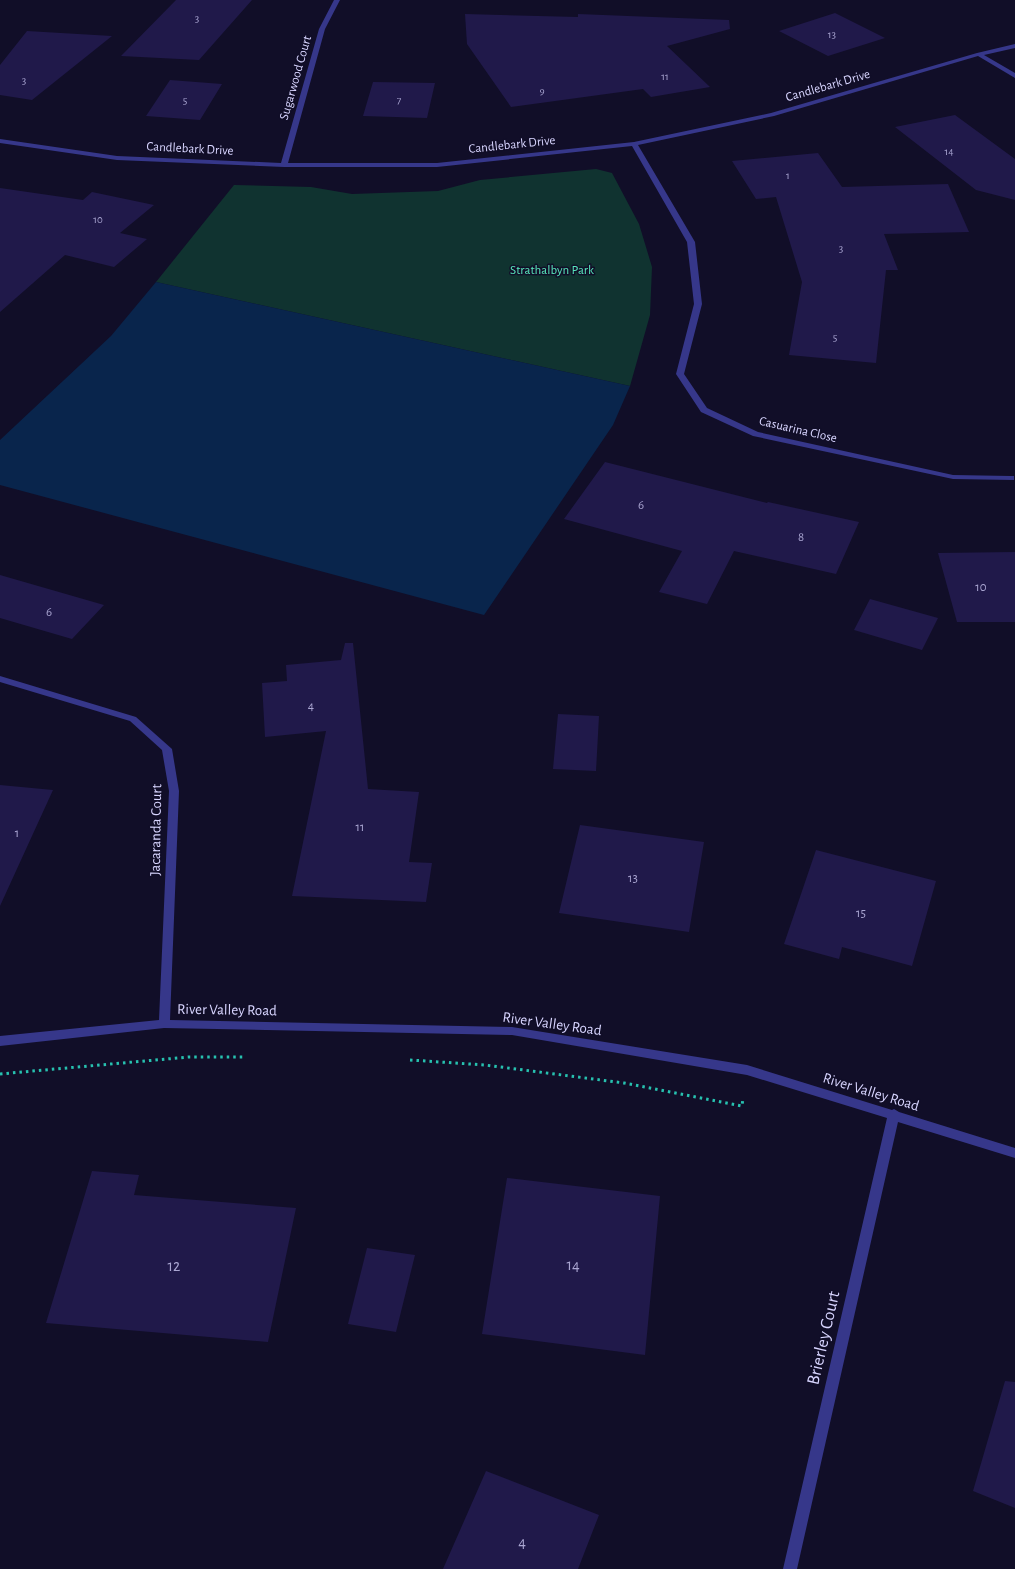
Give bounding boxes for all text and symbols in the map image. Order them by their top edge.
house number: 3 [195,13,200,24]
house number: 13 [828,29,837,40]
street label: Sugarwood Court [278,34,314,122]
street label: Candlebark Drive [784,68,872,104]
house number: 11 [661,71,669,82]
house number: 3 [22,75,27,86]
house number: 9 [539,85,545,96]
house number: 5 [183,95,188,106]
house number: 7 [397,95,402,106]
street label: Candlebark Drive [468,134,556,156]
street label: Candlebark Drive [146,140,234,158]
house number: 14 [944,146,954,157]
house number: 1 [786,170,790,181]
house number: 10 [93,214,103,225]
house number: 3 [839,243,844,254]
park label: Strathalbyn Park [510,264,594,277]
house number: 5 [833,332,838,343]
street label: Casuarina Close [758,415,838,445]
house number: 6 [638,499,644,512]
house number: 8 [798,531,804,544]
house number: 10 [975,581,987,594]
house number: 6 [46,606,52,619]
house number: 4 [308,700,314,713]
street label: Jacaranda Court [148,784,164,876]
house number: 11 [356,821,364,834]
house number: 1 [15,827,19,840]
house number: 13 [628,872,638,885]
house number: 15 [856,907,866,920]
street label: River Valley Road [177,1002,277,1018]
street label: River Valley Road [501,1010,603,1038]
street label: River Valley Road [821,1070,921,1114]
house number: 14 [566,1257,580,1273]
house number: 12 [168,1258,180,1274]
street label: Brierley Court [804,1289,844,1387]
house number: 4 [518,1534,526,1550]

